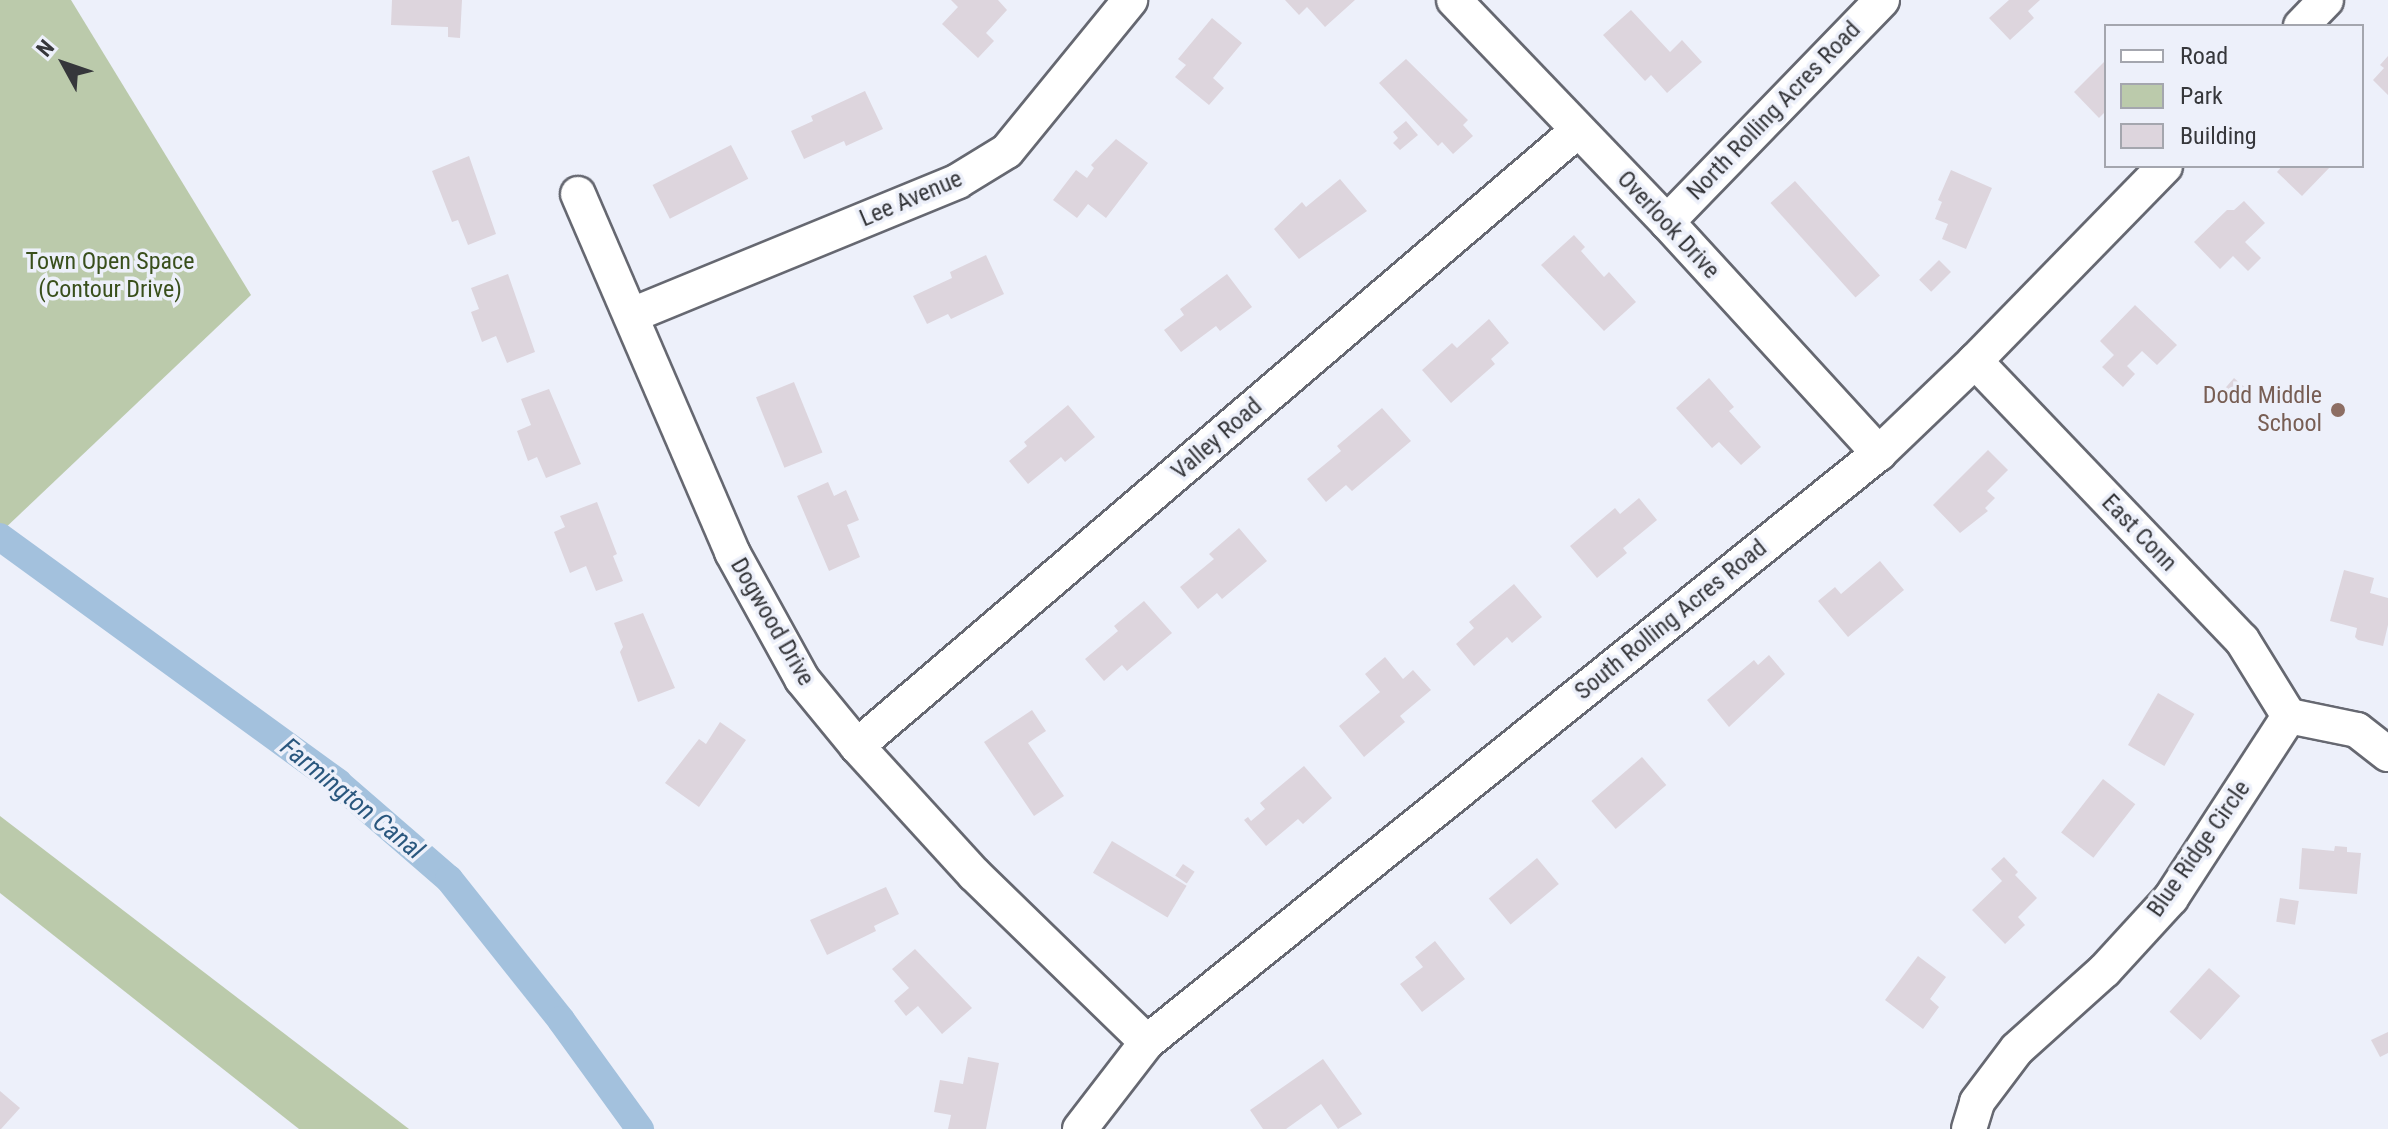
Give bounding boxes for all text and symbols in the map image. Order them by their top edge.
street label: North Rolling Acres Road [1681,16,1867,206]
north arrow [24,24,104,104]
legend [2104,24,2364,168]
text: N [31,35,59,61]
text: Road [2180,42,2228,70]
text: Park [2180,82,2223,110]
text: Building [2180,122,2257,150]
street label: Lee Avenue [855,165,967,233]
street label: Overlook Drive [1611,165,1725,285]
park label: Town Open Space (Contour Drive) [26,248,194,304]
place label: Dodd Middle School [2203,382,2322,438]
street label: Valley Road [1166,392,1268,486]
marker: Dodd Middle School [2329,401,2347,419]
street label: East Conn [2095,489,2183,577]
street label: South Rolling Acres Road [1569,534,1773,706]
street label: Dogwood Drive [724,553,820,691]
water label: Farmington Canal [274,732,430,866]
street label: Blue Ridge Circle [2141,775,2257,923]

